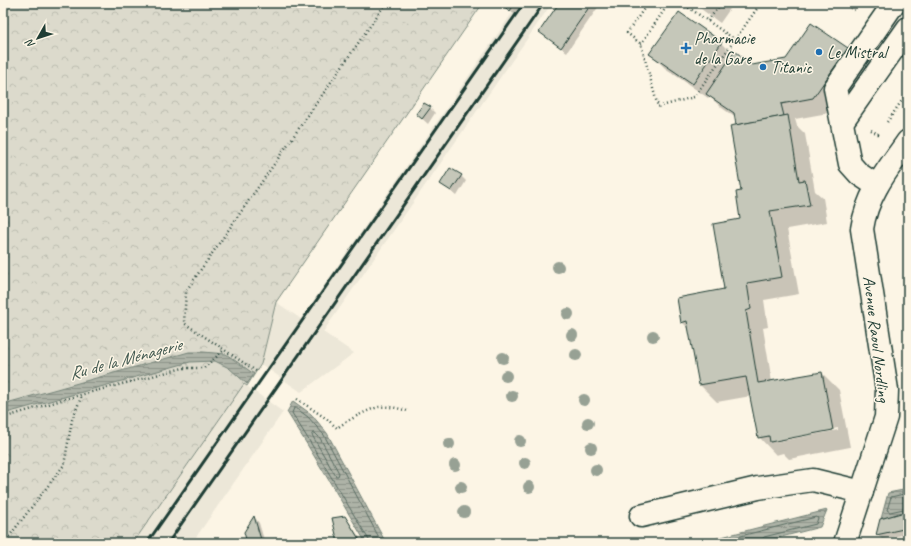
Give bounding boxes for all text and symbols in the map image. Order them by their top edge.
north arrow [18,18,58,58]
place label: Pharmacie de la Gare [694,28,756,69]
text: N [21,36,38,51]
place label: Le Mistral [827,42,890,63]
marker: Pharmacie de la Gare [681,43,691,53]
marker: Le Mistral [814,47,824,57]
place label: Titanic [771,57,812,78]
marker: Titanic [758,62,768,72]
street label: Avenue Raoul Nordling [858,275,895,404]
water label: Ru de la Ménagerie [67,333,186,384]

